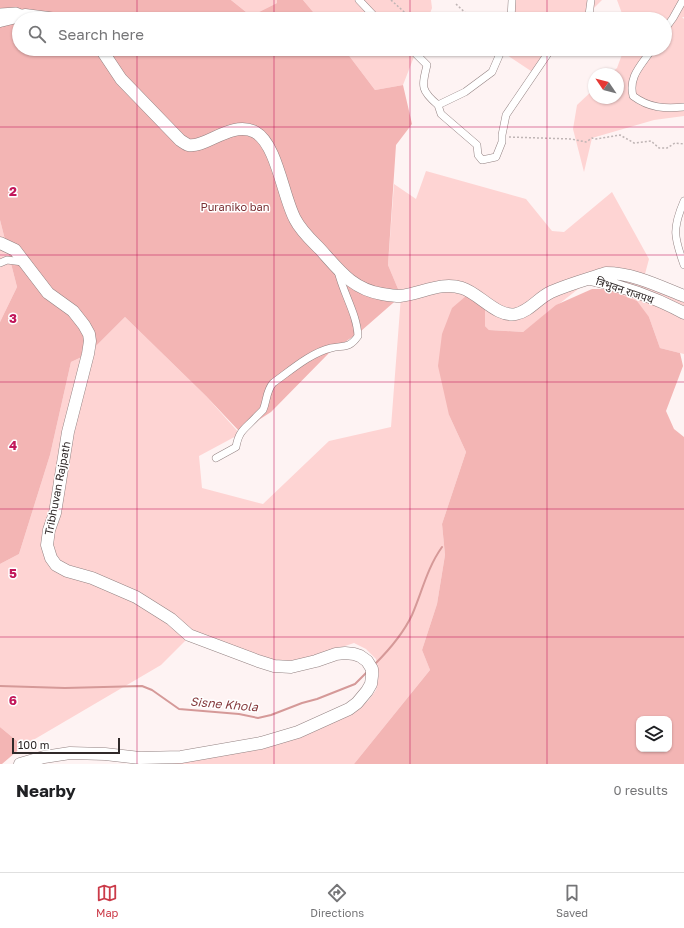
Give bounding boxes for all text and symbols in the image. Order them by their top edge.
search box [12,12,672,56]
icon: search [26,23,48,45]
text: Search here [58,25,144,43]
north arrow [588,68,624,104]
text: 2 [9,183,17,199]
park label: Puraniko ban [200,200,270,213]
street label: त्रिभुवन राजपथ [594,274,657,307]
text: 3 [9,310,17,326]
text: 4 [9,437,17,453]
street label: Tribhuvan Rajpath [42,440,72,536]
text: 5 [9,565,17,581]
text: 6 [9,692,17,708]
water label: Sisne Khola [189,694,260,715]
map controls [636,716,672,752]
button: layers [636,716,672,752]
scale bar [12,736,120,755]
text: 100 m [18,738,49,751]
text: Nearby [16,780,76,801]
text: 0 results [613,782,668,798]
tab: Map [96,882,118,919]
tab: Directions [310,882,364,919]
tab: Saved [556,882,588,919]

